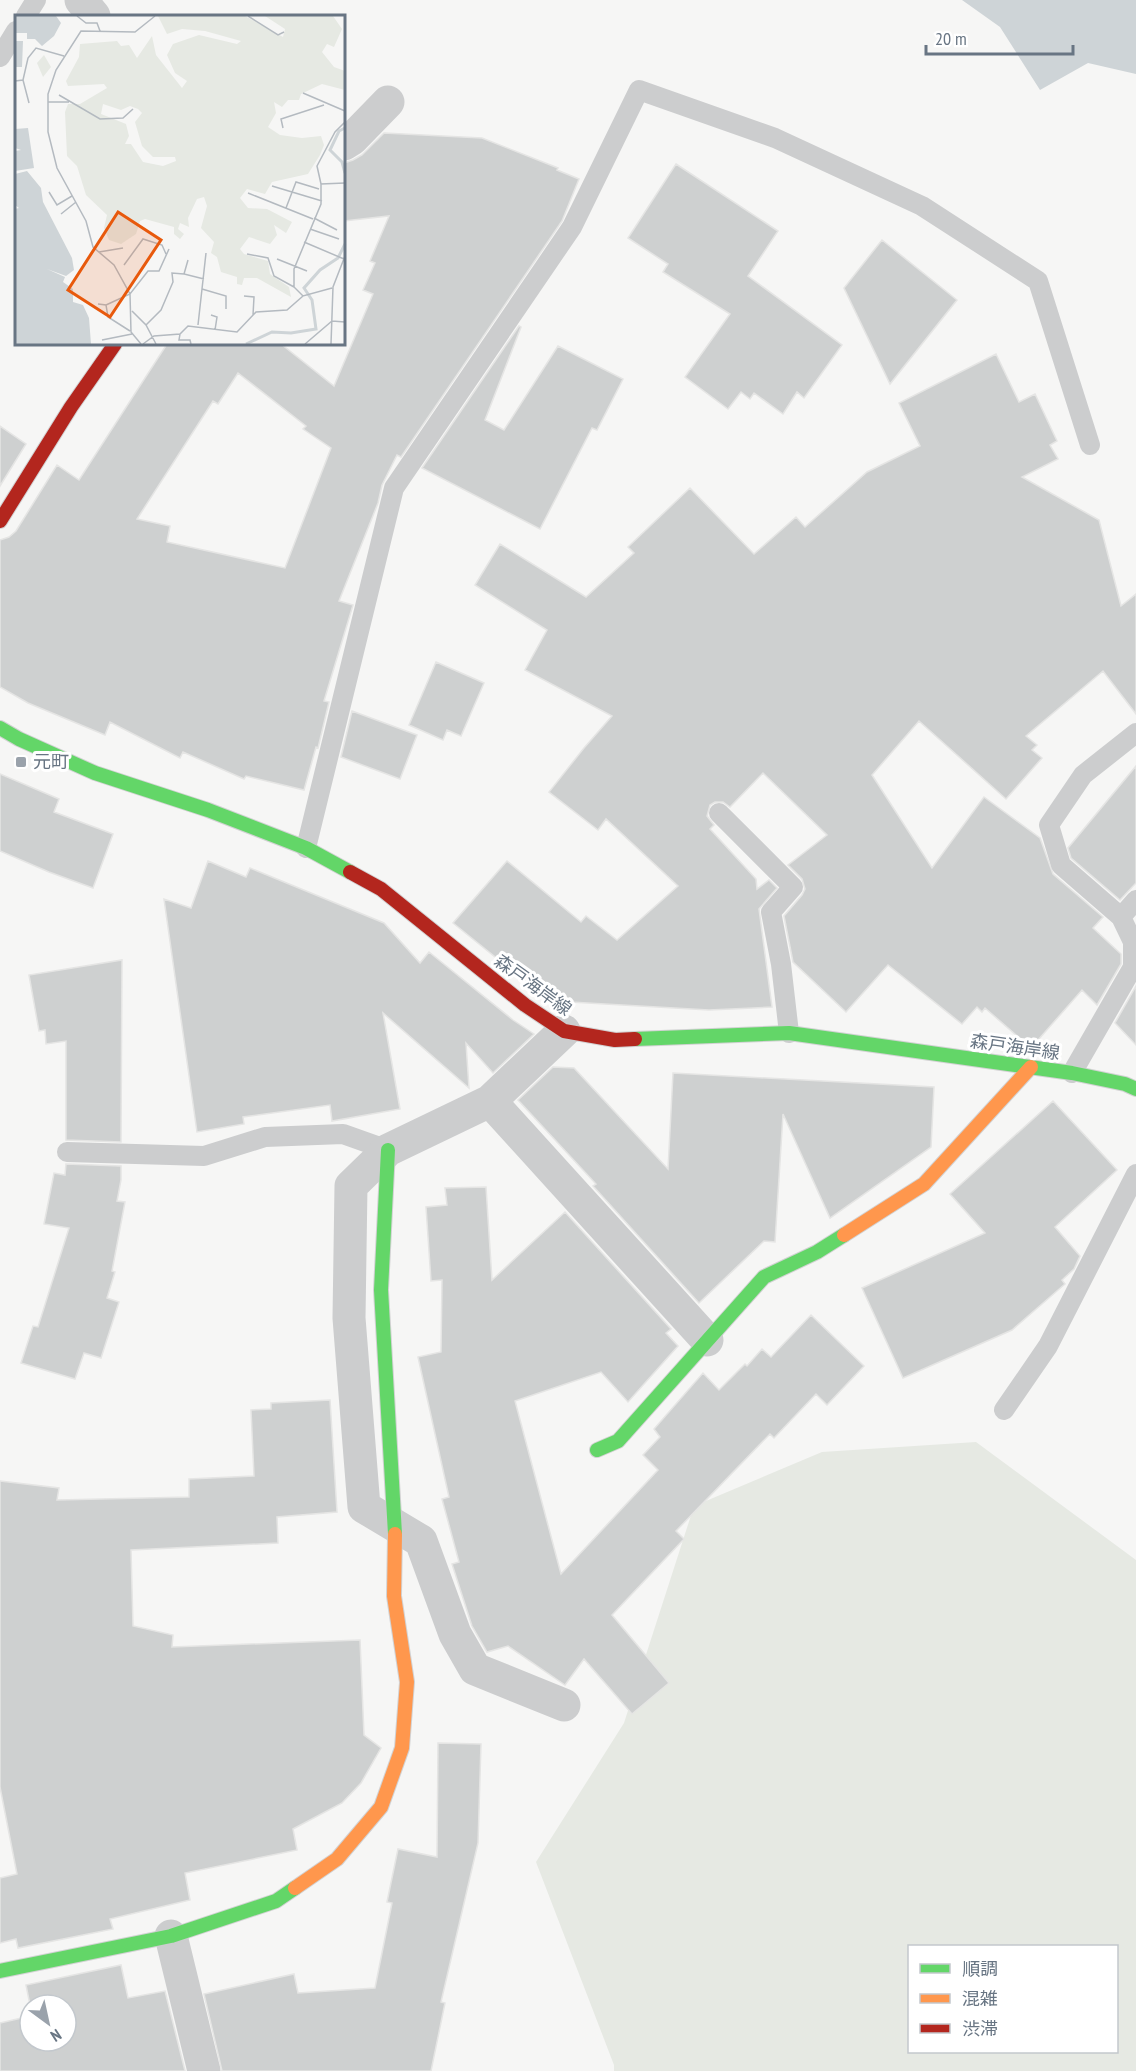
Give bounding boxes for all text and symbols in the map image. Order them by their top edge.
inset map [15,15,345,345]
scale bar [926,18,1073,56]
text: 20 m [935,27,967,50]
place label: 元町 [33,750,69,773]
marker: 元町 [14,755,28,769]
street label: 森戸海岸線 [490,949,576,1020]
street label: 森戸海岸線 [969,1029,1061,1064]
legend [908,1945,1118,2053]
text: 順調 [962,1957,998,1980]
text: 混雑 [962,1987,998,2010]
north arrow [18,1993,78,2053]
text: 渋滞 [962,2017,998,2040]
text: N [47,2025,65,2046]

